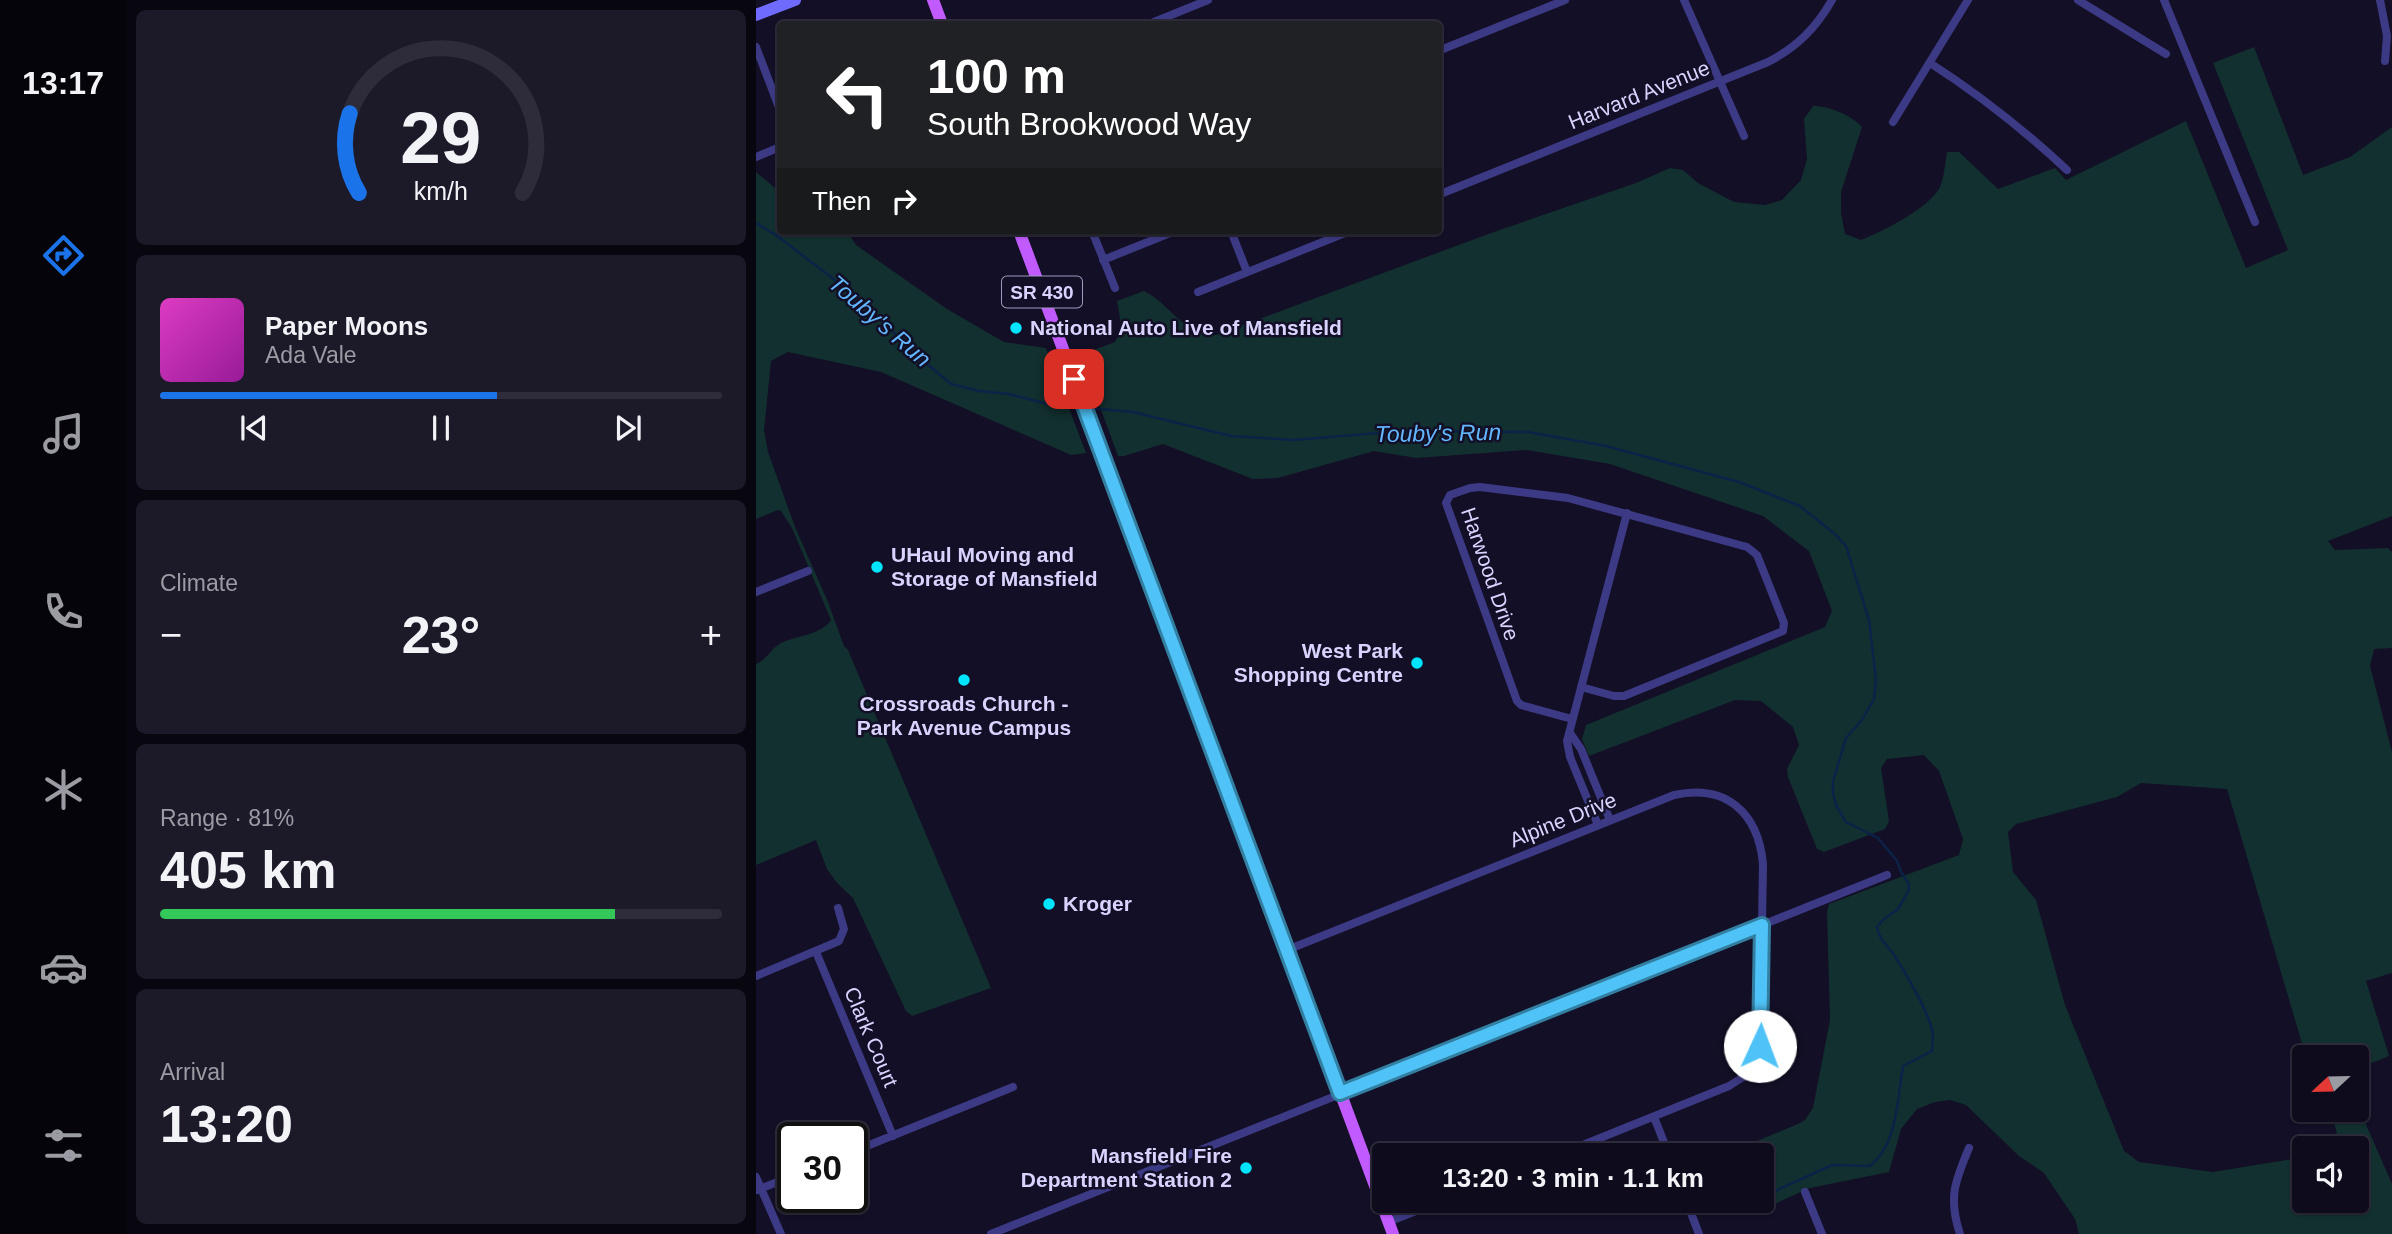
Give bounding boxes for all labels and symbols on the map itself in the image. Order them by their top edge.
street label: Harvard Avenue [1565,56,1713,133]
water label: Touby's Run [824,270,936,372]
road number: SR 430 [1002,276,1082,308]
place label: National Auto Live of Mansfield [1030,316,1342,339]
marker: National Auto Live of Mansfield [1008,320,1024,336]
pin [1044,349,1104,409]
water label: Touby's Run [1375,419,1501,447]
street label: Harwood Drive [1457,504,1524,643]
place label: UHaul Moving and Storage of Mansfield [891,543,1098,590]
marker: UHaul Moving and Storage of Mansfield [869,559,885,575]
place label: West Park Shopping Centre [1234,639,1403,686]
marker: West Park Shopping Centre [1409,655,1425,671]
marker: Crossroads Church - Park Avenue Campus [956,672,972,688]
place label: Crossroads Church - Park Avenue Campus [857,692,1071,739]
street label: Alpine Drive [1506,788,1620,851]
place label: Kroger [1063,892,1132,915]
marker: Kroger [1041,896,1057,912]
street label: Clark Court [840,983,903,1090]
position arrow [1723,1009,1797,1083]
north arrow [2292,1045,2370,1122]
speed limit sign: 30 [777,1122,868,1213]
place label: Mansfield Fire Department Station 2 [1021,1144,1232,1191]
marker: Mansfield Fire Department Station 2 [1238,1160,1254,1176]

